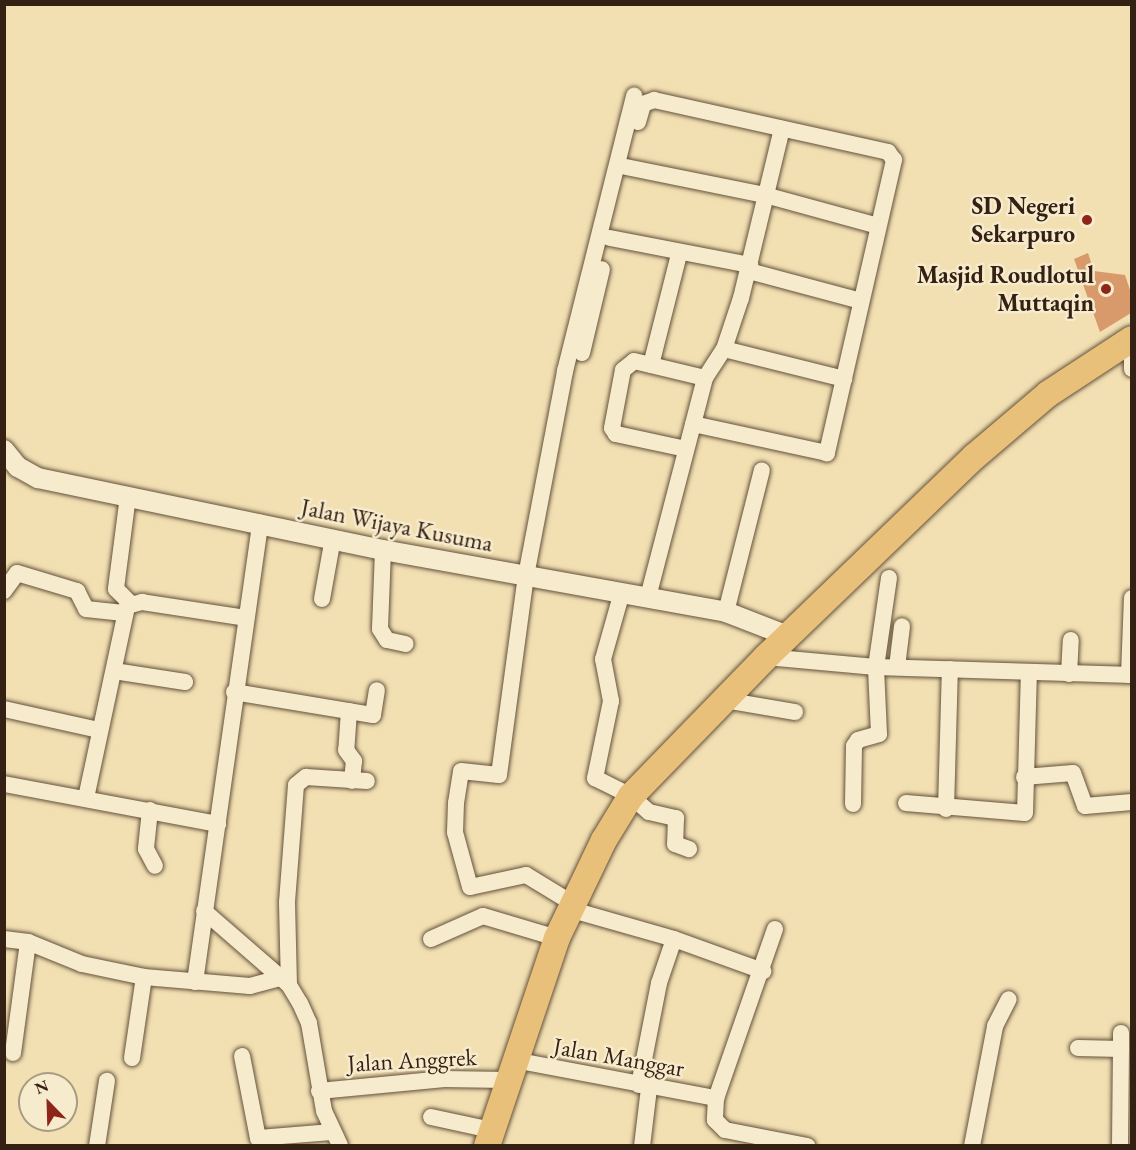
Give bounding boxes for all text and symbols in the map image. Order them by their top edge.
place label: SD Negeri Sekarpuro [971,192,1075,248]
marker: SD Negeri Sekarpuro [1080,213,1094,227]
place label: Masjid Roudlotul Muttaqin [917,261,1094,317]
marker: Masjid Roudlotul Muttaqin [1099,282,1113,296]
street label: Jalan Wijaya Kusuma [299,492,495,558]
street label: Jalan Manggar [551,1031,687,1083]
street label: Jalan Anggrek [347,1042,477,1078]
north arrow [18,1072,78,1132]
text: N [31,1075,52,1099]

